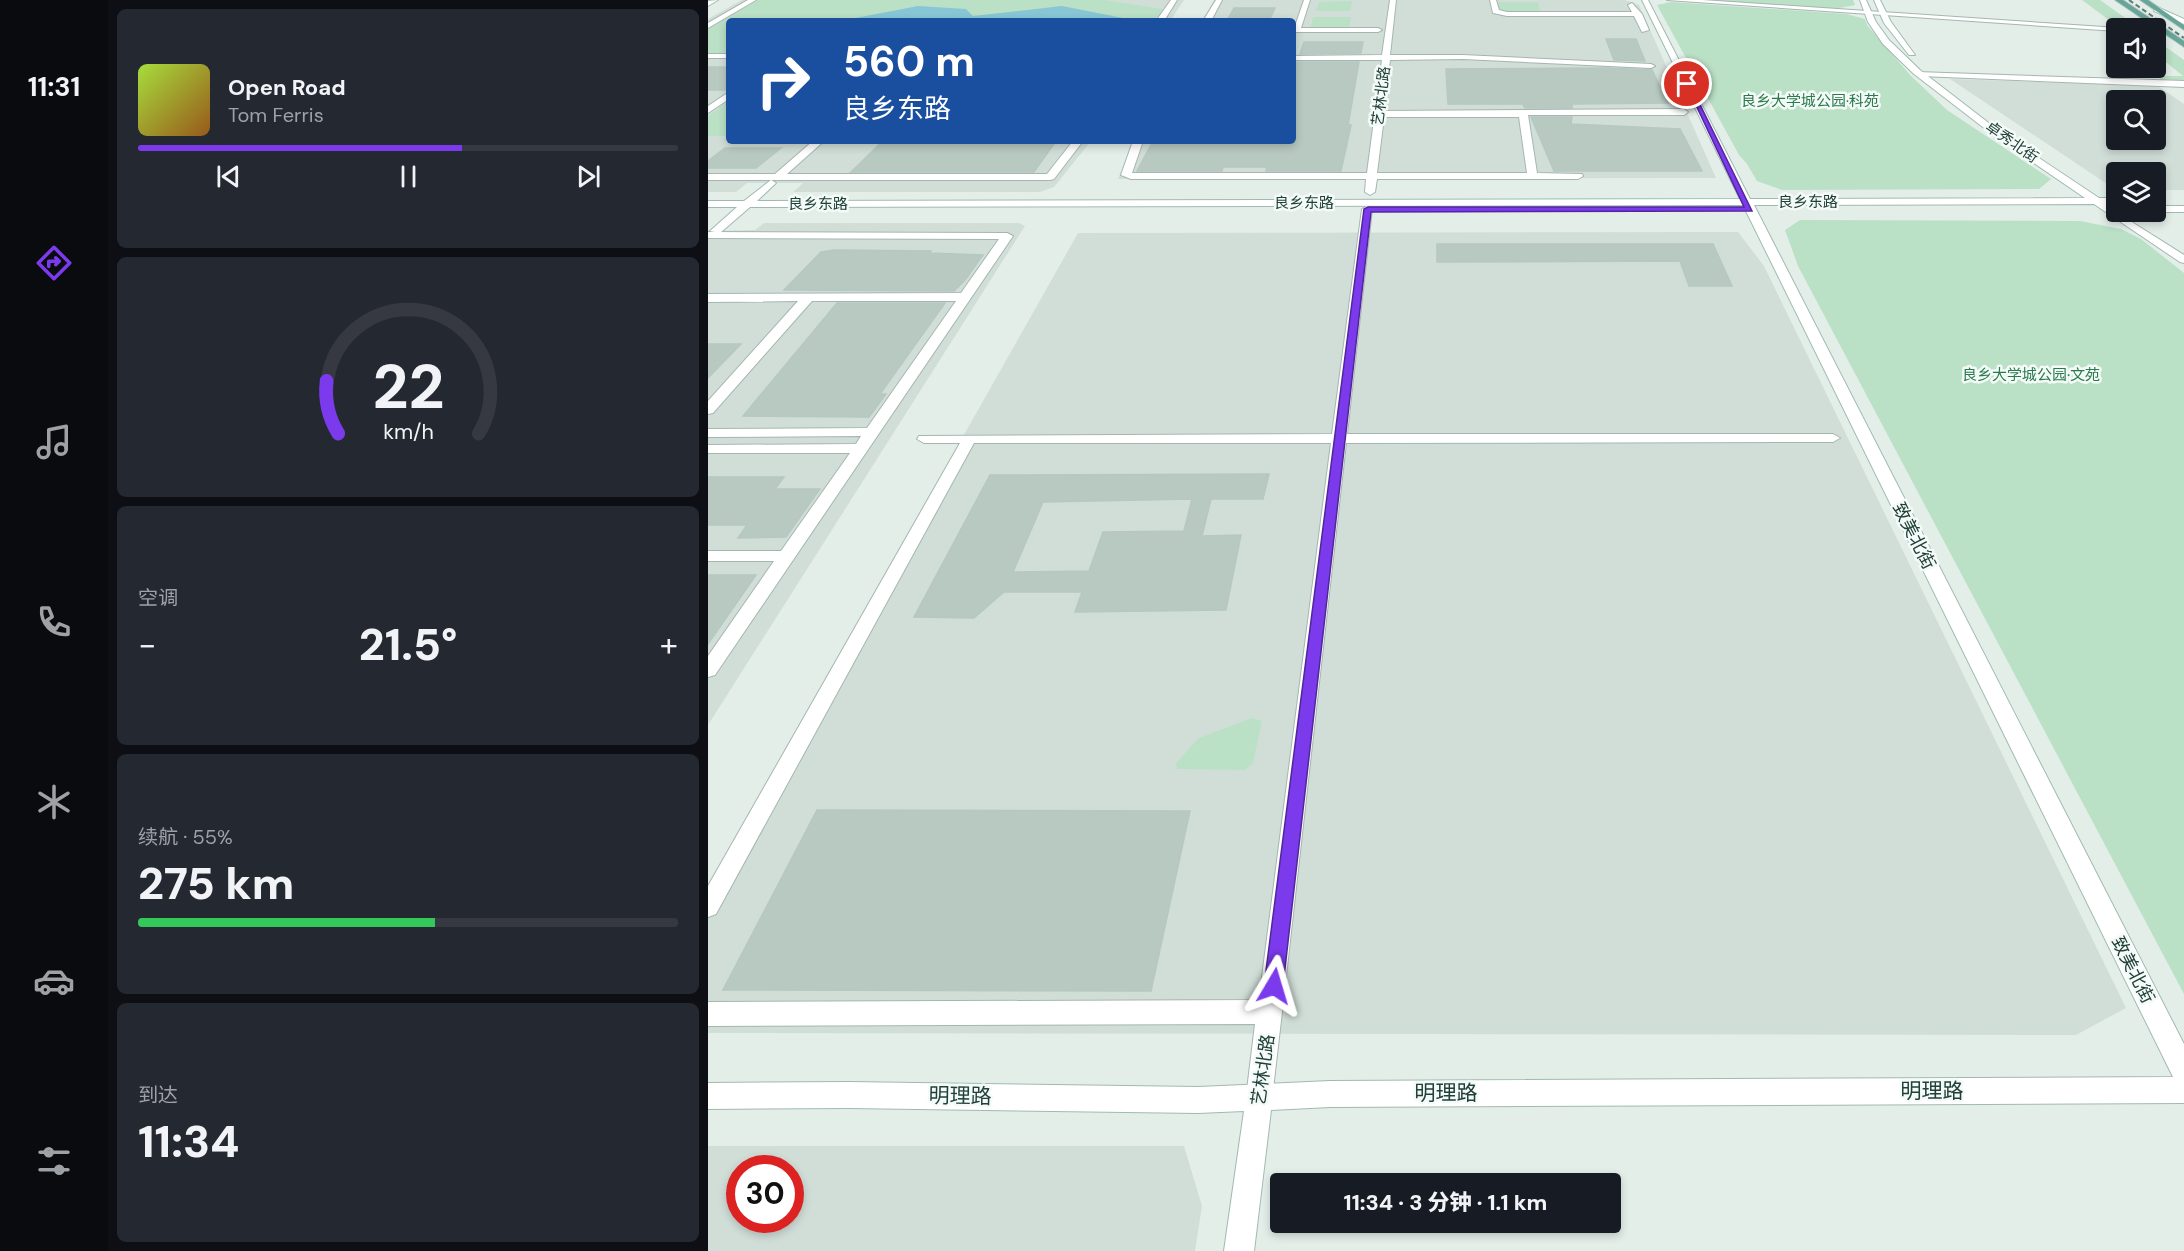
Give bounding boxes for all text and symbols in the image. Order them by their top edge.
map controls [2106,18,2166,222]
button: sound [2106,18,2166,78]
text: 560 m [843,34,975,89]
icon: right [744,42,822,120]
pin [1661,58,1712,109]
street label: 艺林北路 [1367,65,1395,127]
icon: arrive [1670,67,1703,100]
text: 11:31 [28,69,80,104]
text: Open Road [228,73,346,102]
button: search [2106,90,2166,150]
text: 良乡东路 [843,91,951,126]
park label: 良乡大学城公园·科苑 [1741,91,1879,111]
text: Tom Ferris [228,102,324,128]
street label: 卓秀北街 [1982,117,2042,167]
icon: previous [212,160,245,193]
icon: pause [392,160,425,193]
icon: next [572,160,605,193]
button: layers [2106,162,2166,222]
street label: 良乡东路 [1778,192,1838,212]
street label: 良乡东路 [1274,193,1334,213]
street label: 良乡东路 [788,194,848,214]
icon: directions [33,242,75,284]
text: 22 [372,346,444,427]
park label: 良乡大学城公园·文苑 [1962,365,2100,385]
text: km/h [383,419,433,447]
icon: music [33,421,75,463]
street label: 致美北街 [1887,498,1941,574]
text: 空调 [138,585,178,611]
icon: phone [33,601,75,643]
text: 21.5° [359,615,457,674]
text: − [138,623,156,666]
text: + [660,623,678,666]
icon: climate [33,781,75,823]
text: 续航 · 55% [138,824,233,850]
text: 275 km [138,854,294,913]
street label: 致美北街 [2106,932,2160,1008]
position arrow [1242,954,1306,1018]
icon: car [33,960,75,1002]
street label: 艺林北路 [1246,1033,1280,1107]
street label: 明理路 [1901,1077,1964,1105]
street label: 明理路 [1415,1079,1478,1107]
street label: 明理路 [928,1081,992,1111]
text: 到达 [138,1082,178,1108]
text: 11:34 [138,1112,240,1171]
icon: filters [33,1140,75,1182]
speed limit sign: 30 [726,1155,804,1233]
text: 11:34 · 3 分钟 · 1.1 km [1344,1188,1547,1217]

